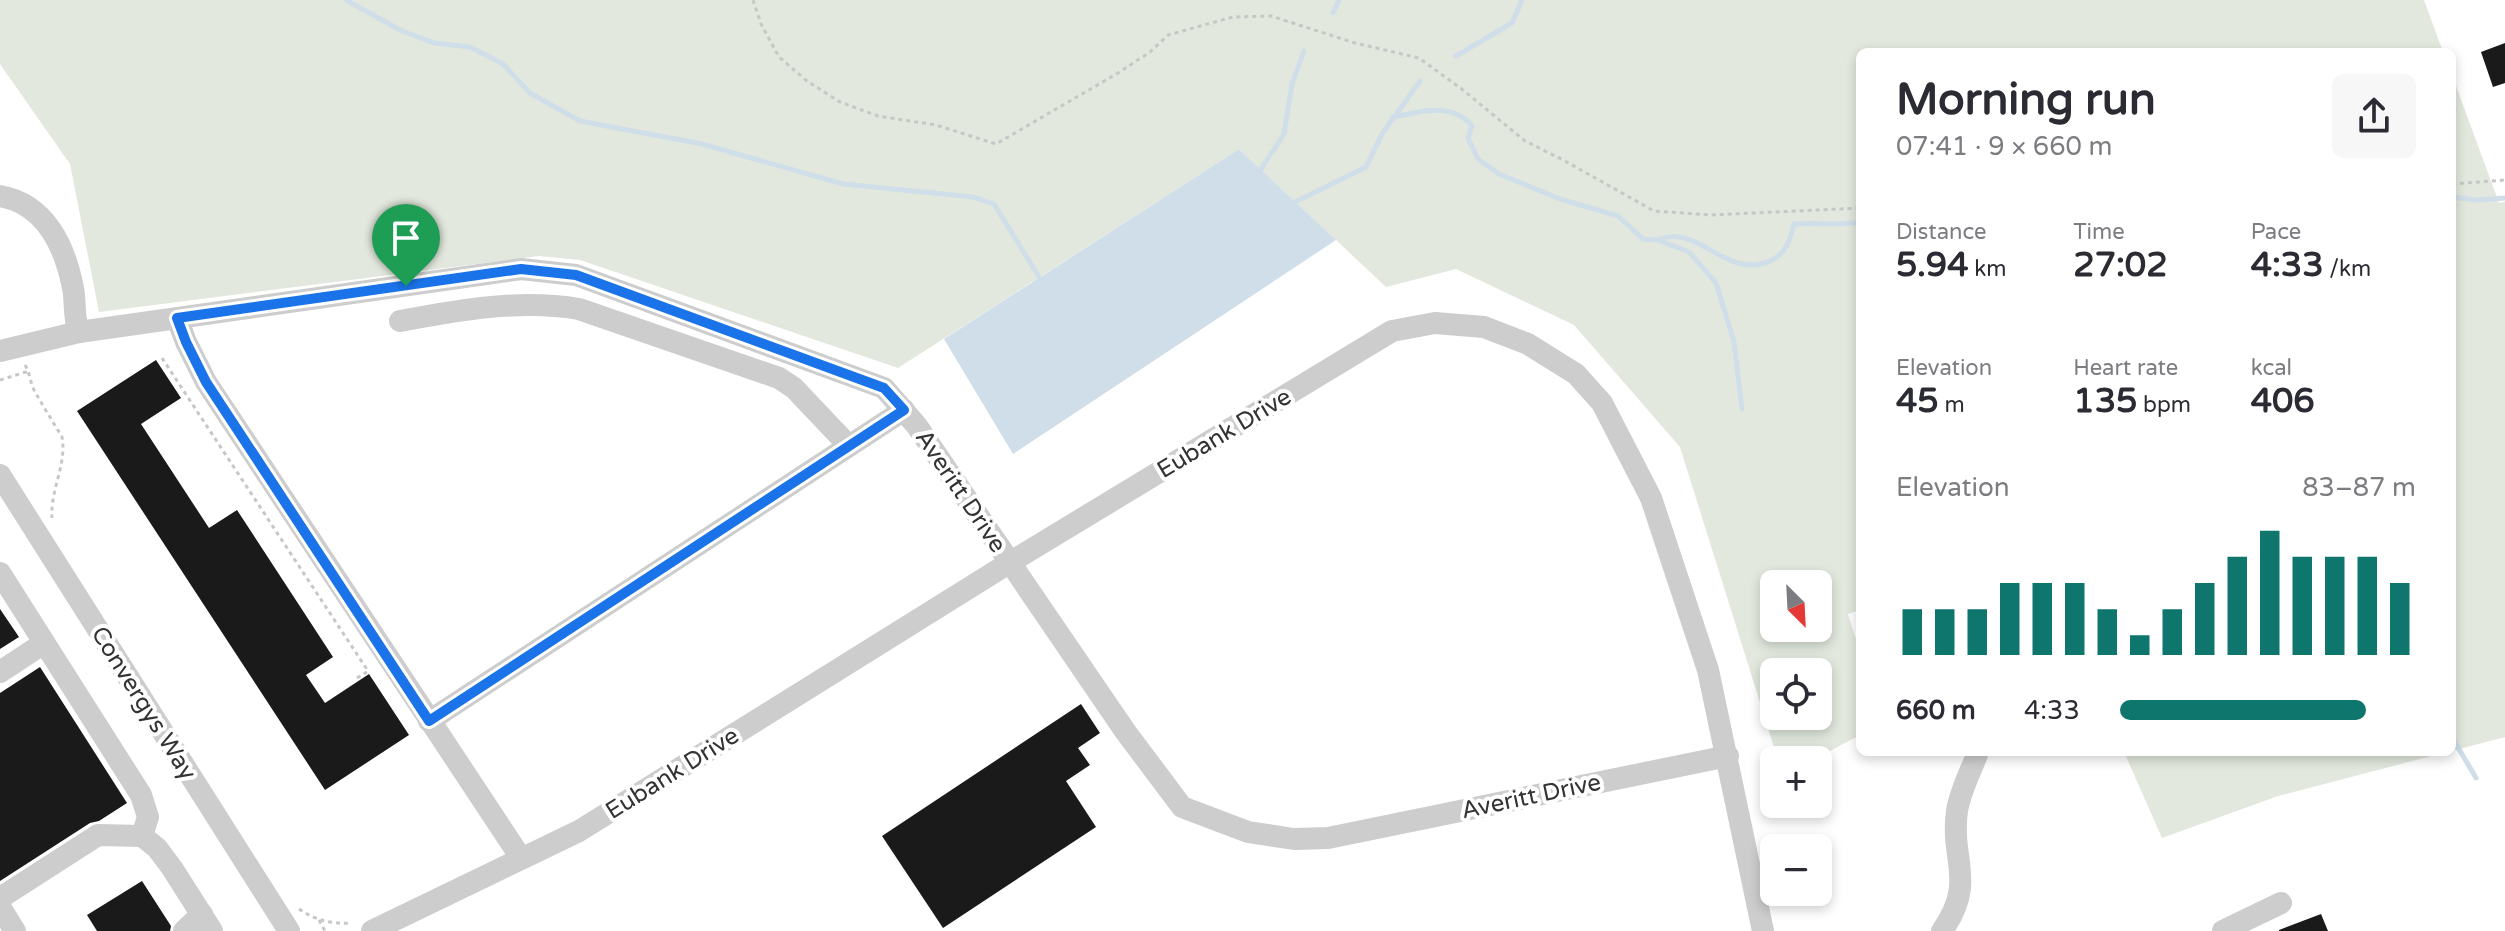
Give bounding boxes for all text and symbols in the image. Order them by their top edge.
text: Morning run [1896,74,2156,127]
button: share [2332,74,2416,158]
text: 07:41 · 9 × 660 m [1896,131,2112,162]
pin [372,204,440,286]
icon: arrive [384,216,428,260]
text: Distance [1896,219,1987,245]
text: Time [2073,219,2125,245]
text: Pace [2251,219,2301,245]
text: 5.94 [1896,245,1969,286]
text: 27:02 [2073,245,2168,286]
text: 4:33 [2251,245,2324,286]
text: km [1969,256,2006,282]
text: /km [2324,256,2371,282]
text: Elevation [1896,355,1992,381]
text: Heart rate [2073,355,2178,381]
text: kcal [2251,355,2292,381]
text: 45 [1896,381,1939,422]
text: 135 [2073,381,2137,422]
text: 406 [2251,381,2315,422]
street label: Eubank Drive [1152,382,1297,485]
text: m [1939,392,1965,418]
text: bpm [2137,392,2191,418]
street label: Averitt Drive [909,424,1012,558]
text: Elevation [1896,472,2010,503]
text: 83–87 m [2302,472,2416,503]
north arrow [1760,570,1832,642]
map controls [1760,570,1832,906]
street label: Convergys Way [85,621,202,785]
button: locate [1760,658,1832,730]
text: 660 m [1896,695,1976,726]
text: 4:33 [2024,695,2080,726]
street label: Eubank Drive [600,721,744,826]
button: + [1760,746,1832,818]
street label: Averitt Drive [1459,768,1604,825]
button: − [1760,834,1832,906]

